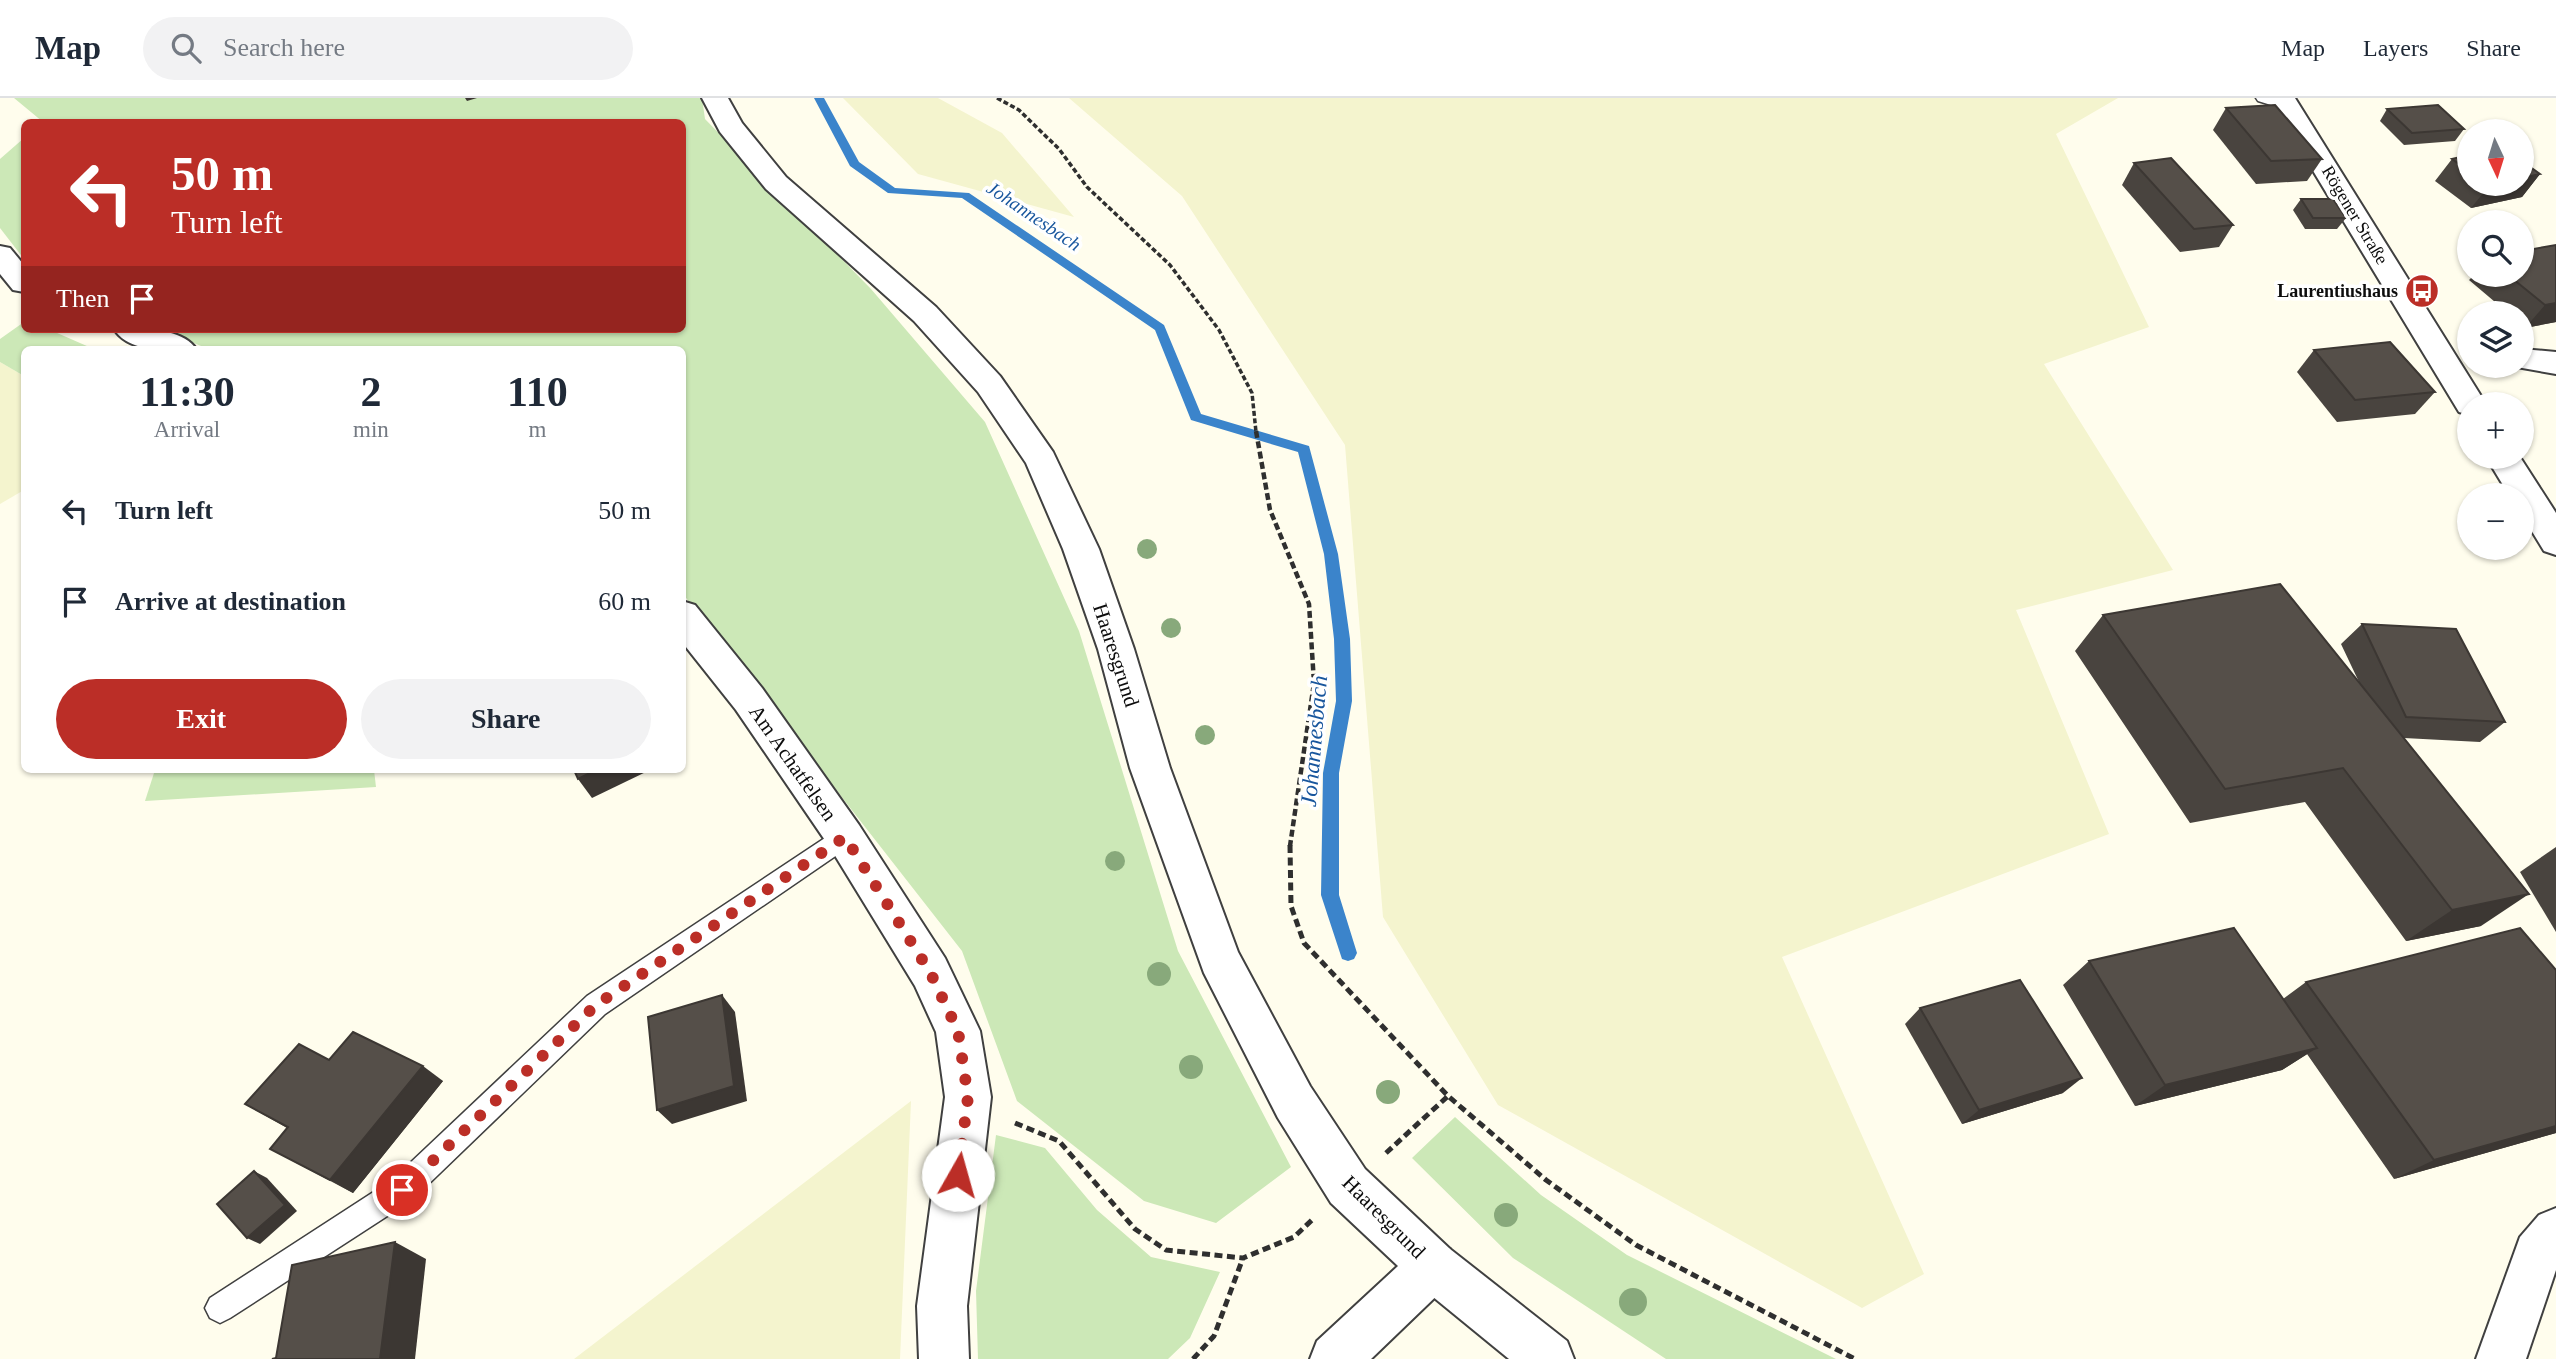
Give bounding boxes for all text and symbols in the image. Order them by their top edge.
search box [143,17,633,80]
icon: search [167,29,205,67]
text: Map [35,30,101,66]
text: Search here [223,33,345,62]
text: Map [2281,35,2325,61]
text: Layers [2363,35,2428,61]
text: Share [2466,35,2521,61]
north arrow [2457,119,2534,196]
map controls [2457,119,2534,560]
text: 50 m [171,146,273,201]
icon: left [56,147,147,238]
street label: Rögener Straße [2318,162,2392,268]
water label: Johannesbach [983,177,1085,255]
text: Turn left [171,204,283,240]
button: search [2457,210,2534,287]
bus stop icon: Laurentiushaus [2403,272,2441,310]
icon: arrive [123,280,161,318]
place label: Laurentiushaus [2277,281,2398,301]
text: Then [56,284,109,313]
button: layers [2457,301,2534,378]
text: 11:30 [139,369,235,415]
text: 2 [360,369,381,415]
text: 110 [507,369,568,415]
button: + [2457,392,2534,469]
text: Arrival [154,417,220,442]
text: min [353,417,389,442]
text: m [528,417,546,442]
button: − [2457,483,2534,560]
icon: left [56,492,94,530]
text: Turn left [115,496,213,525]
text: 50 m [598,496,651,525]
icon: arrive [56,583,94,621]
text: Arrive at destination [115,587,346,616]
text: 60 m [598,587,651,616]
street label: Haaresgrund [1088,600,1144,710]
water label: Johannesbach [1296,674,1332,808]
button: Exit [56,679,347,759]
button: Share [361,679,651,759]
street label: Am Achatfelsen [744,700,842,826]
position arrow [921,1138,995,1212]
pin [372,1160,432,1220]
icon: arrive [383,1171,421,1209]
street label: Haaresgrund [1338,1171,1431,1264]

